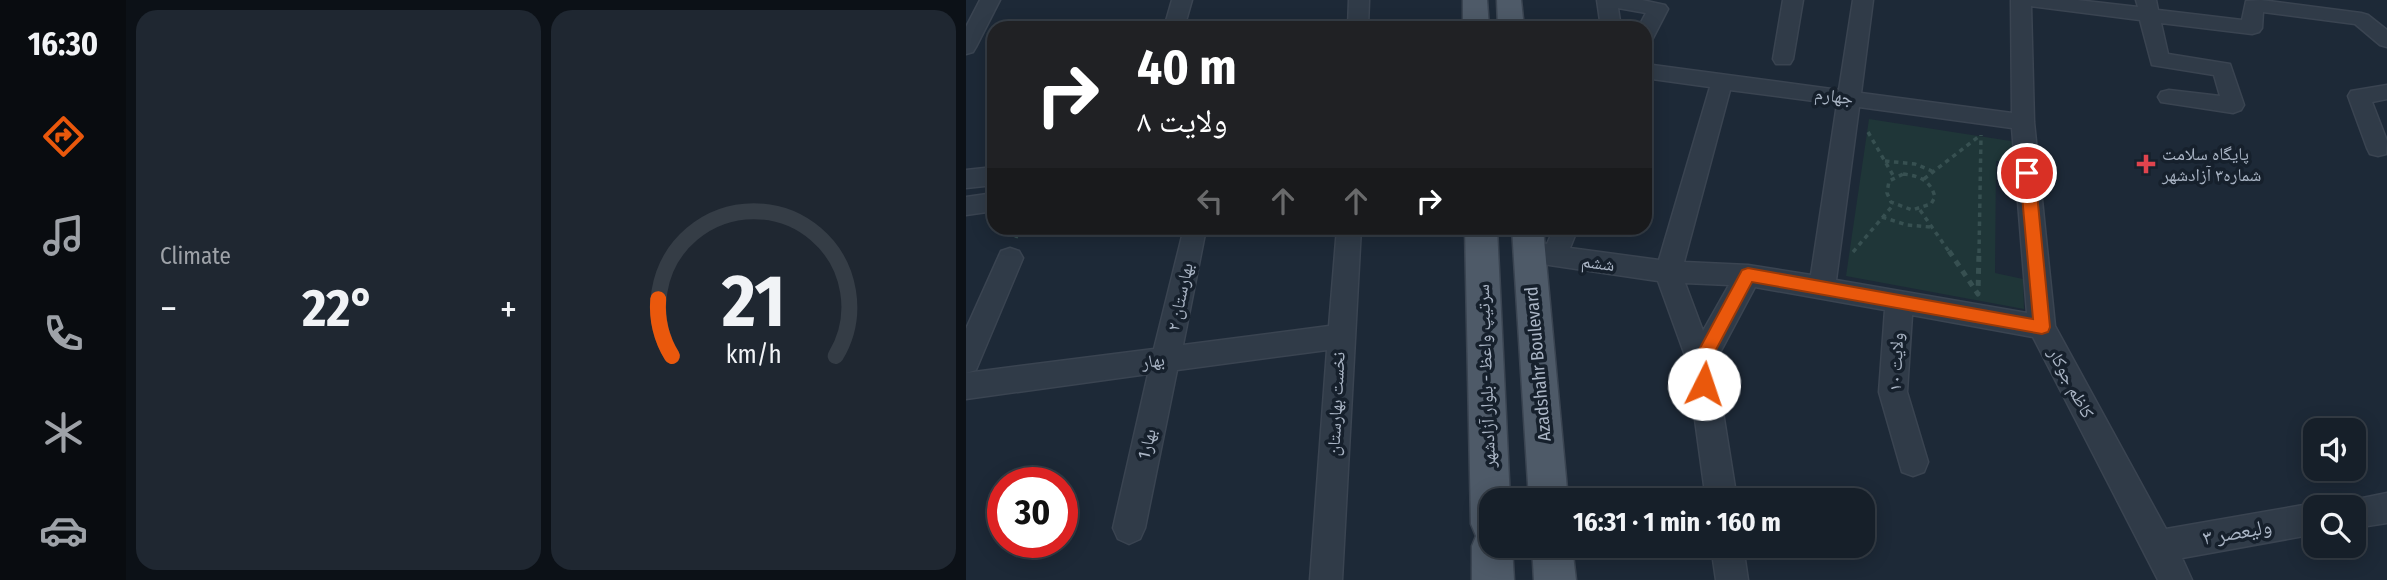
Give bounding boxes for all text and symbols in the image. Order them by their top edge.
text: 16:30 [28,25,98,63]
text: 40 m [1137,38,1237,97]
icon: right [1022,49,1113,140]
street label: جهارم [1813,82,1855,111]
text: ولایت ۸ [1137,102,1228,140]
icon: directions [39,112,88,161]
pin [1997,143,2057,203]
place label: پایگاه سلامت شماره۳ آزادشهر [2161,143,2261,186]
icon: arrive [2008,154,2046,192]
marker: پایگاه سلامت شماره۳ آزادشهر [2136,154,2156,174]
icon: left [1191,182,1229,220]
icon: ahead [1264,182,1302,220]
icon: ahead [1337,182,1375,220]
icon: right [1410,182,1448,220]
icon: music [39,211,88,260]
text: Climate [160,242,231,270]
street label: ششم [1580,250,1616,277]
text: 21 [721,258,785,345]
street label: بهارستان ۲ [1162,261,1198,333]
text: 22° [302,277,375,340]
street label: سرتیپ واعظ - بلوار آزادشهر [1472,284,1500,469]
text: − [160,286,177,332]
text: + [500,286,517,332]
street label: Azadshahr Boulevard [1520,286,1556,442]
icon: phone [39,309,88,358]
street label: ولایت ۱۰ [1884,332,1908,392]
text: km/h [726,340,781,370]
street label: کاظم جوکار [2042,343,2099,423]
position arrow [1667,347,1741,421]
street label: بهار [1139,348,1166,374]
street label: نخست بهارستان [1322,351,1350,457]
icon: climate [39,408,88,457]
map controls [2303,418,2366,558]
button: sound [2303,418,2366,481]
street label: بهار1 [1133,427,1161,461]
speed limit sign: 30 [987,467,1078,558]
button: search [2303,495,2366,558]
icon: car [39,506,88,555]
text: 16:31 · 1 min · 160 m [1573,507,1781,538]
street label: ولیعصر ۳ [2200,513,2274,551]

